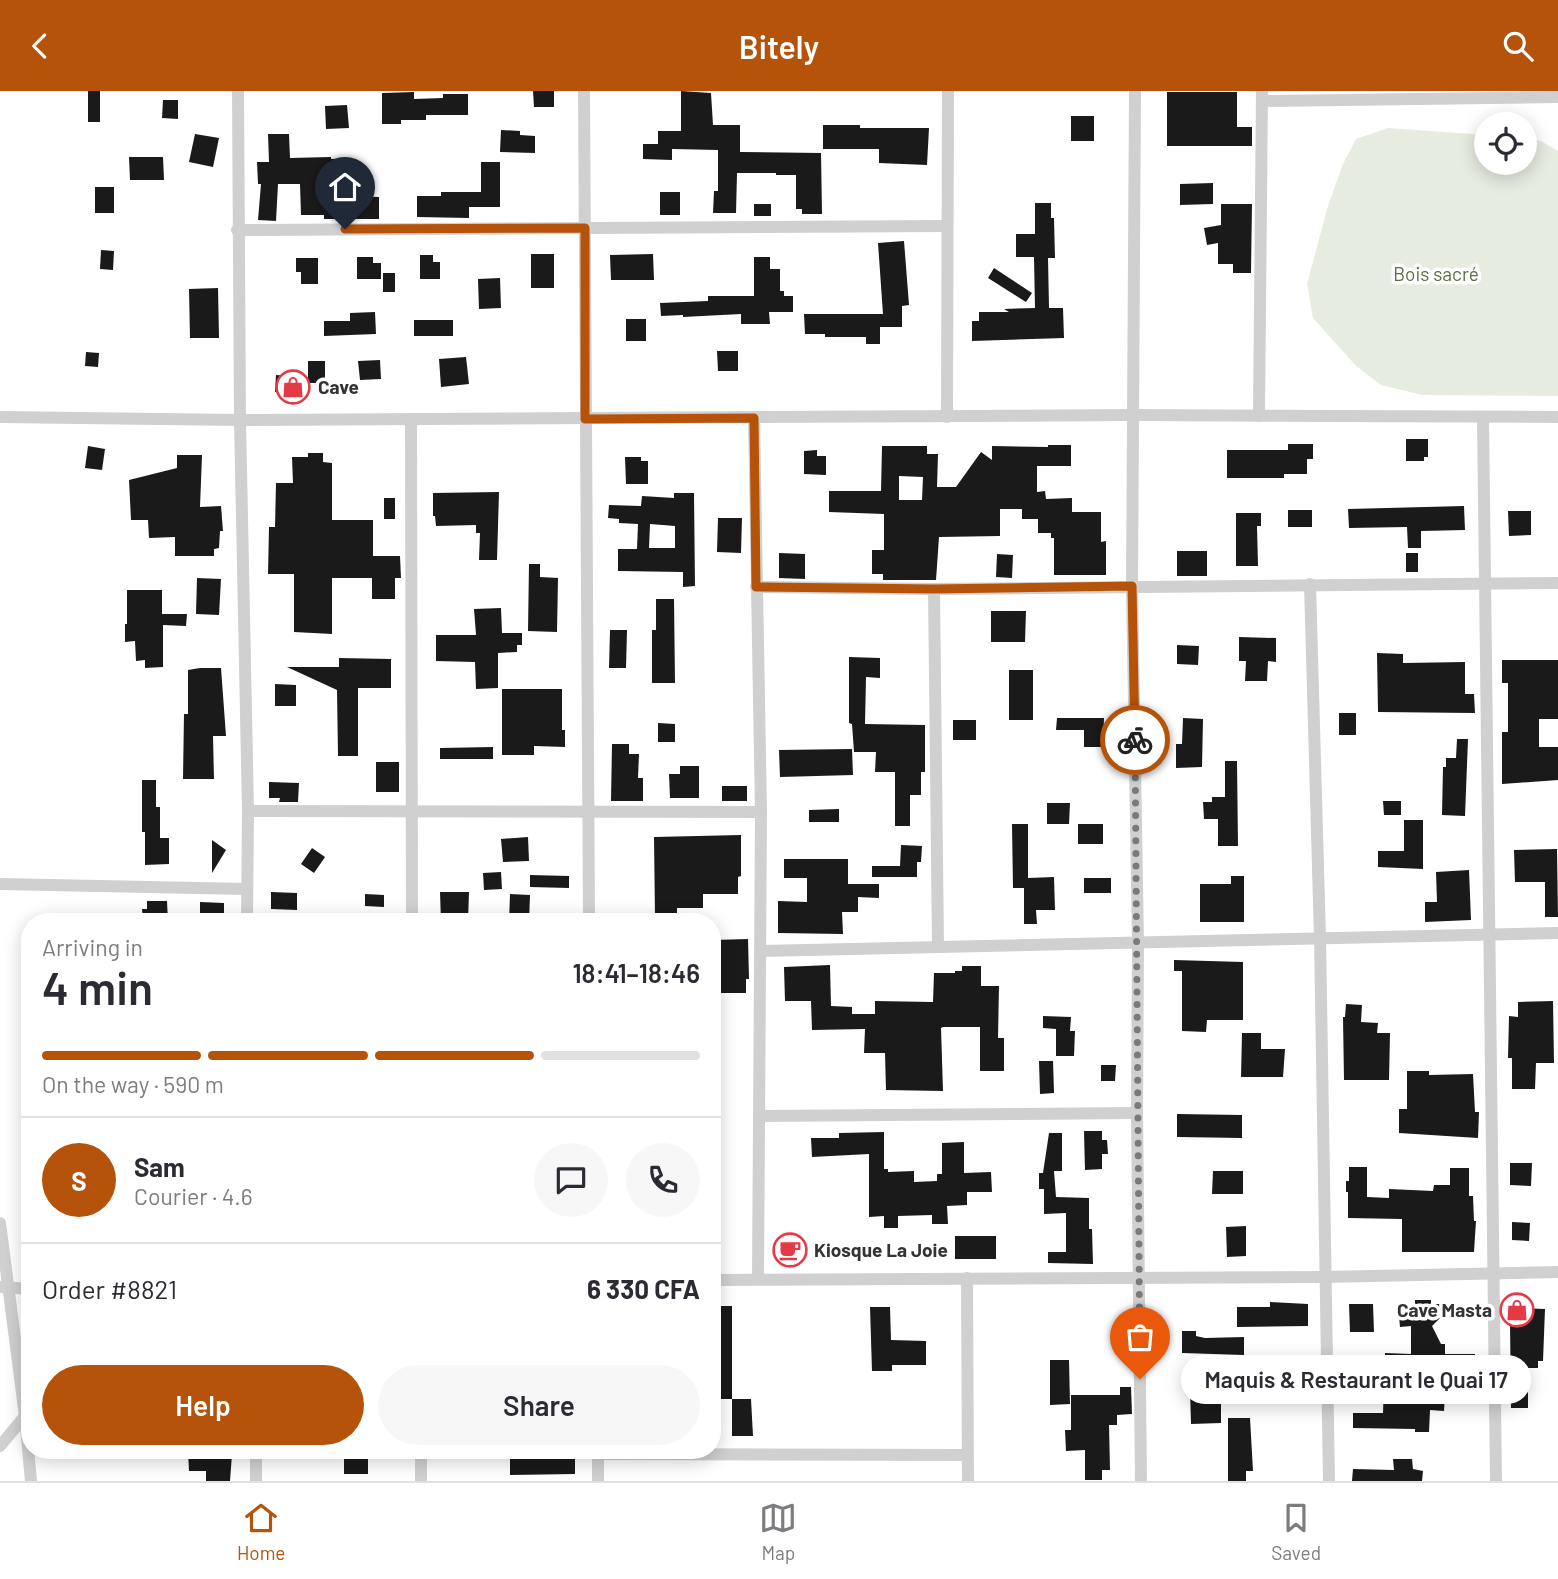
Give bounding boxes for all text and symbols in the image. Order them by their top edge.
icon: back [21,27,59,65]
text: Bitely [739,27,819,65]
icon: search [1499,27,1537,65]
map controls [1474,112,1537,175]
button: locate [1474,112,1537,175]
pin [315,157,375,229]
icon: home [326,168,364,206]
park label: Bois sacré [1393,262,1479,285]
shop icon: Cave [274,368,312,406]
place label: Cave [318,375,359,398]
courier [1100,705,1170,775]
icon: bike [1116,721,1154,759]
text: Arriving in [42,933,143,961]
text: 18:41–18:46 [572,957,700,988]
text: 4 min [42,959,153,1014]
text: On the way · 590 m [42,1070,224,1098]
button: chat [534,1143,608,1217]
button: phone [626,1143,700,1217]
text: Sam [134,1151,185,1182]
text: S [71,1165,87,1196]
text: Courier · 4.6 [134,1182,253,1210]
cafe icon: Kiosque La Joie [771,1231,809,1269]
place label: Kiosque La Joie [814,1238,948,1261]
text: Order #8821 [42,1273,177,1304]
text: 6 330 CFA [587,1273,700,1304]
shop icon: Cave Masta [1498,1291,1536,1329]
place label: Cave Masta [1397,1298,1492,1321]
pin [1110,1307,1170,1379]
icon: bag [1121,1318,1159,1356]
callout: Maquis & Restaurant le Quai 17 [1182,1355,1532,1403]
button: Help [42,1365,364,1445]
button: Share [378,1365,700,1445]
text: Maquis & Restaurant le Quai 17 [1204,1365,1508,1393]
tab: Home [237,1499,285,1564]
tab: Map [759,1499,797,1564]
tab: Saved [1271,1499,1321,1564]

